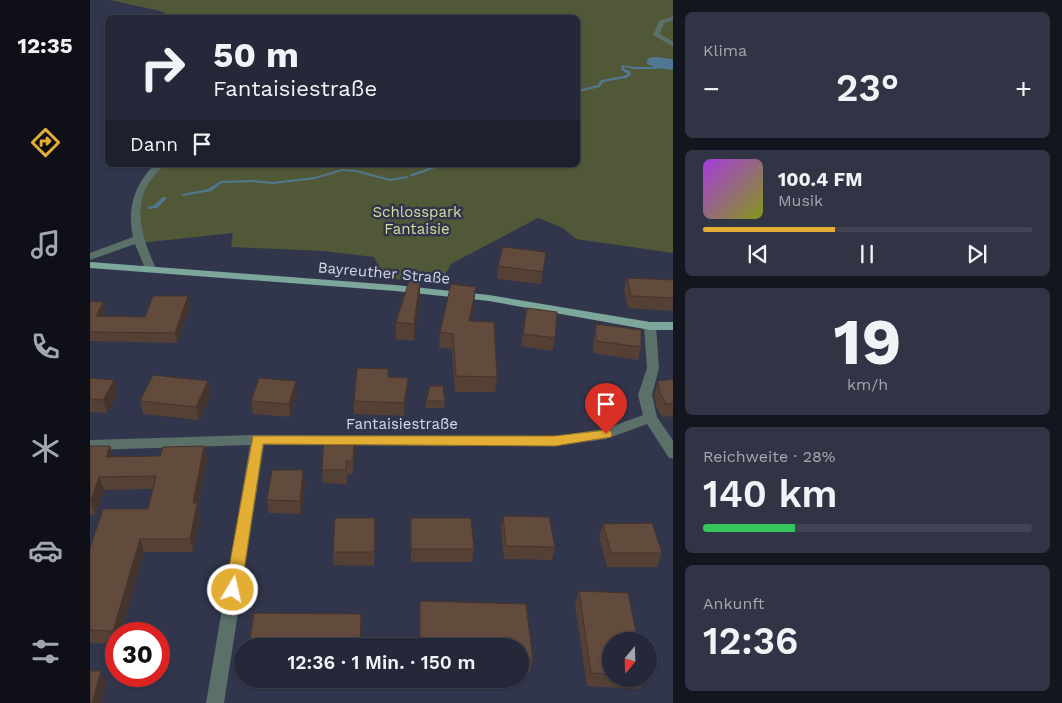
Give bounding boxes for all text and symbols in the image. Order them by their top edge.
text: 12:35 [17,33,73,58]
text: 50 m [213,34,299,76]
icon: right [130,35,195,100]
text: Klima [703,41,747,60]
text: 23° [836,66,899,110]
text: − [703,72,720,105]
text: + [1015,72,1032,105]
text: Fantaisiestraße [213,76,377,101]
icon: directions [28,125,63,160]
icon: arrive [188,130,216,158]
text: Dann [130,133,178,156]
text: 100.4 FM [778,168,863,191]
text: Musik [778,191,823,210]
park label: Schlosspark Fantaisie [372,203,462,238]
icon: music [28,227,63,262]
icon: previous [744,240,772,268]
icon: pause [853,240,881,268]
icon: next [963,240,991,268]
street label: Bayreuther Straße [317,258,451,288]
text: 19 [833,304,902,380]
icon: phone [28,329,63,364]
text: km/h [847,375,888,394]
pin [585,383,627,434]
icon: arrive [592,390,620,418]
street label: Fantaisiestraße [346,415,458,433]
icon: climate [28,431,63,466]
text: Reichweite · 28% [703,447,836,466]
text: 140 km [703,472,837,516]
icon: car [28,533,63,568]
position arrow [206,563,258,615]
text: Ankunft [703,594,764,613]
text: 12:36 [703,619,798,663]
speed limit sign: 30 [105,622,170,687]
north arrow [602,632,658,688]
map controls [602,632,657,687]
icon: filters [28,634,63,669]
text: 12:36 · 1 Min. · 150 m [287,651,476,674]

